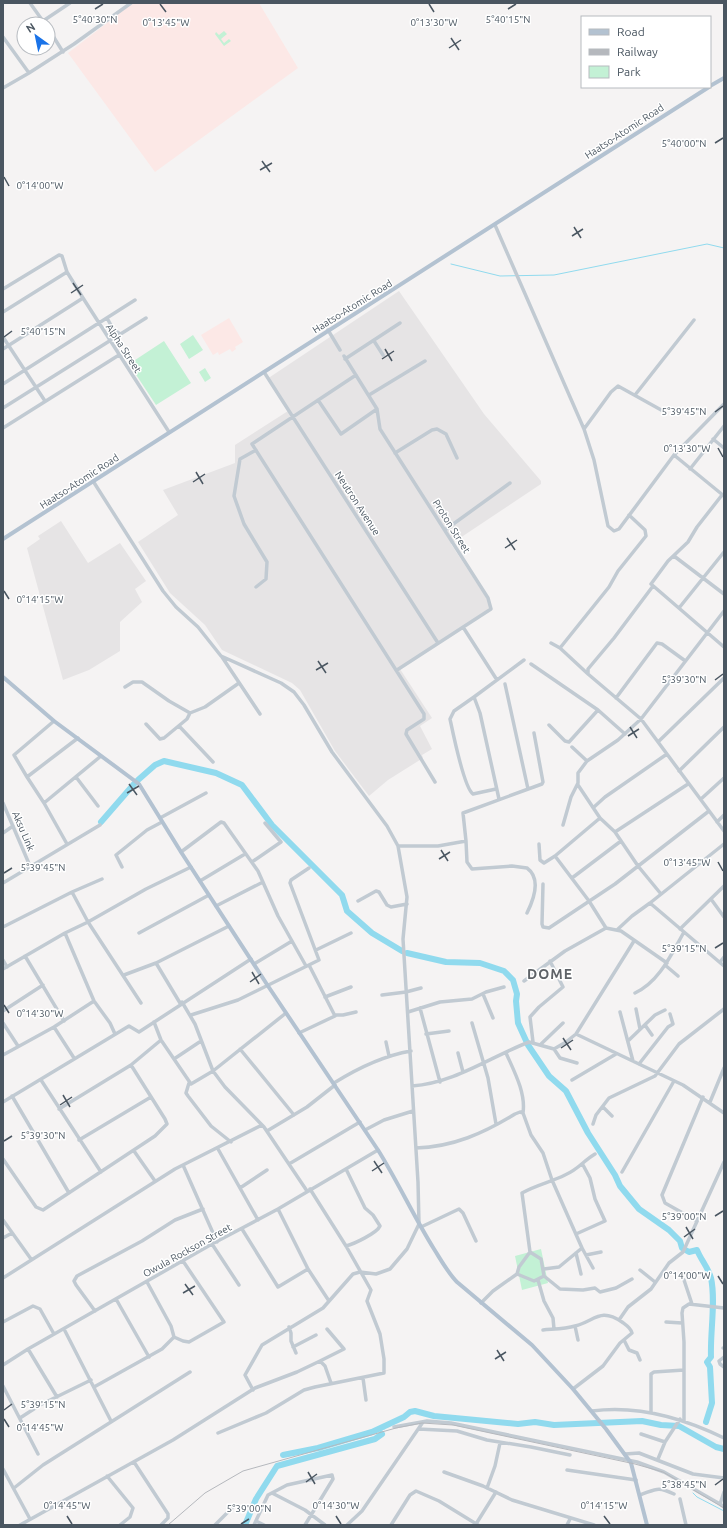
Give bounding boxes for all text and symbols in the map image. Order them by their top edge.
text: 5°40'30"N [73,14,117,25]
text: 5°40'15"N [486,14,530,25]
north arrow [16,16,56,56]
legend [581,16,711,88]
text: 0°13'45"W [142,17,190,28]
text: 0°13'30"W [410,17,458,28]
text: N [24,20,37,35]
text: Road [617,25,645,38]
text: Railway [617,45,658,58]
text: Park [617,65,641,78]
street label: Haatso-Atomic Road [583,102,666,161]
text: 5°40'00"N [662,138,706,149]
text: 0°14'00"W [16,180,64,191]
street label: Haatso-Atomic Road [311,277,394,335]
street label: Alpha Street [104,322,143,375]
text: 5°40'15"N [21,326,65,337]
text: 5°39'45"N [662,406,706,417]
text: 0°13'30"W [663,443,711,454]
street label: Haatso-Atomic Road [38,452,121,511]
street label: Neutron Avenue [333,469,382,537]
street label: Proton Street [431,497,473,555]
text: 0°14'15"W [16,594,64,605]
text: 5°39'30"N [662,674,706,685]
street label: Aksu Link [10,810,37,853]
text: 0°13'45"W [663,857,711,868]
text: 5°39'45"N [21,862,65,873]
text: 5°39'15"N [662,943,706,954]
district label: DOME [527,966,573,982]
text: 0°14'30"W [16,1008,64,1019]
text: 5°39'30"N [21,1130,65,1141]
text: 5°39'00"N [662,1211,706,1222]
street label: Owula Rockson Street [141,1222,233,1279]
text: 0°14'00"W [663,1270,711,1281]
text: 5°39'15"N [21,1399,65,1410]
text: 0°14'45"W [16,1422,64,1433]
text: 5°38'45"N [662,1479,706,1490]
text: 0°14'45"W [43,1500,91,1511]
text: 0°14'30"W [312,1500,360,1511]
text: 0°14'15"W [580,1500,628,1511]
text: 5°39'00"N [227,1503,271,1514]

